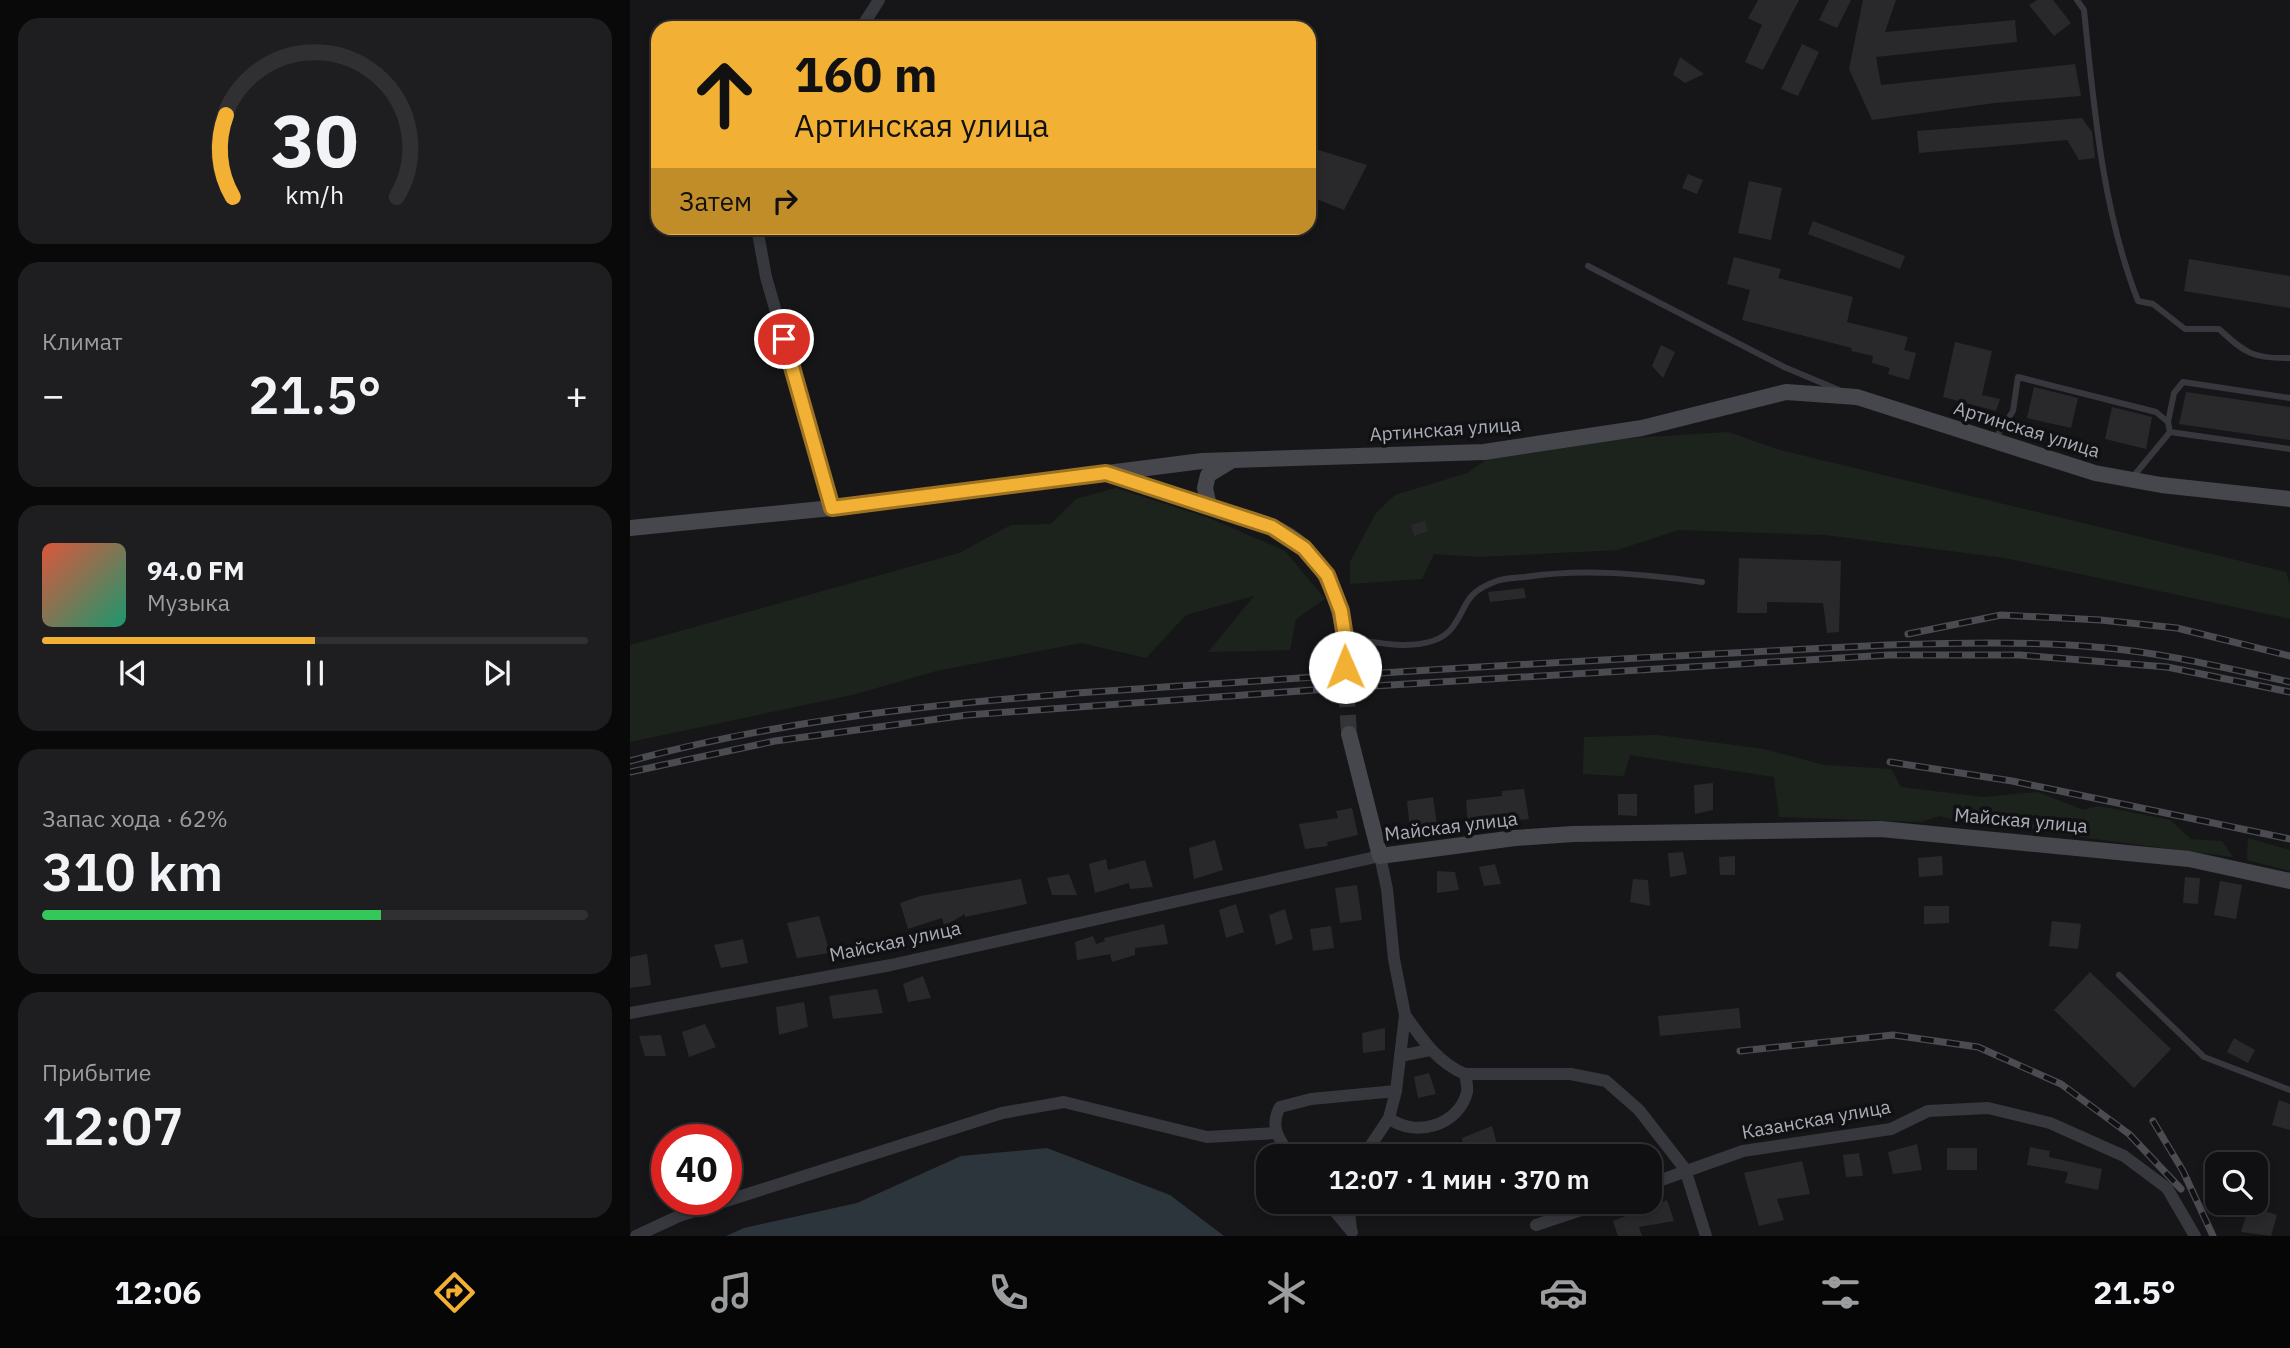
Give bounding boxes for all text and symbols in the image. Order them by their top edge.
text: 160 m [794,42,938,105]
icon: ahead [679,49,770,140]
text: 30 [271,92,359,187]
text: Артинская улица [794,104,1049,146]
text: km/h [286,178,344,211]
icon: right [766,182,804,220]
text: Затем [679,184,752,218]
pin [754,309,814,369]
icon: arrive [765,320,803,358]
text: Климат [42,326,123,356]
text: 21.5° [248,361,382,428]
text: − [42,370,65,419]
text: + [565,370,588,419]
street label: Артинская улица [1951,395,2103,463]
street label: Артинская улица [1369,412,1521,446]
text: 94.0 FM [147,553,245,587]
text: Музыка [147,587,230,617]
position arrow [1308,630,1382,704]
icon: previous [114,654,152,692]
icon: pause [296,654,334,692]
icon: next [478,654,516,692]
street label: Майская улица [1953,802,2089,838]
text: Запас хода · 62% [42,803,228,833]
street label: Майская улица [1383,806,1519,846]
text: 310 km [42,838,223,905]
street label: Майская улица [827,915,963,967]
text: Прибытие [42,1057,151,1087]
text: 12:07 [42,1092,183,1159]
street label: Казанская улица [1740,1094,1892,1144]
speed limit sign: 40 [651,1124,742,1215]
map controls [2205,1152,2268,1215]
button: search [2205,1152,2268,1215]
text: 12:07 · 1 мин · 370 m [1328,1162,1590,1196]
icon: directions [430,1268,479,1317]
icon: music [707,1268,756,1317]
icon: phone [984,1268,1033,1317]
icon: climate [1262,1268,1311,1317]
icon: car [1539,1268,1588,1317]
icon: filters [1816,1268,1865,1317]
text: 12:06 [114,1271,202,1313]
text: 21.5° [2093,1271,2176,1313]

